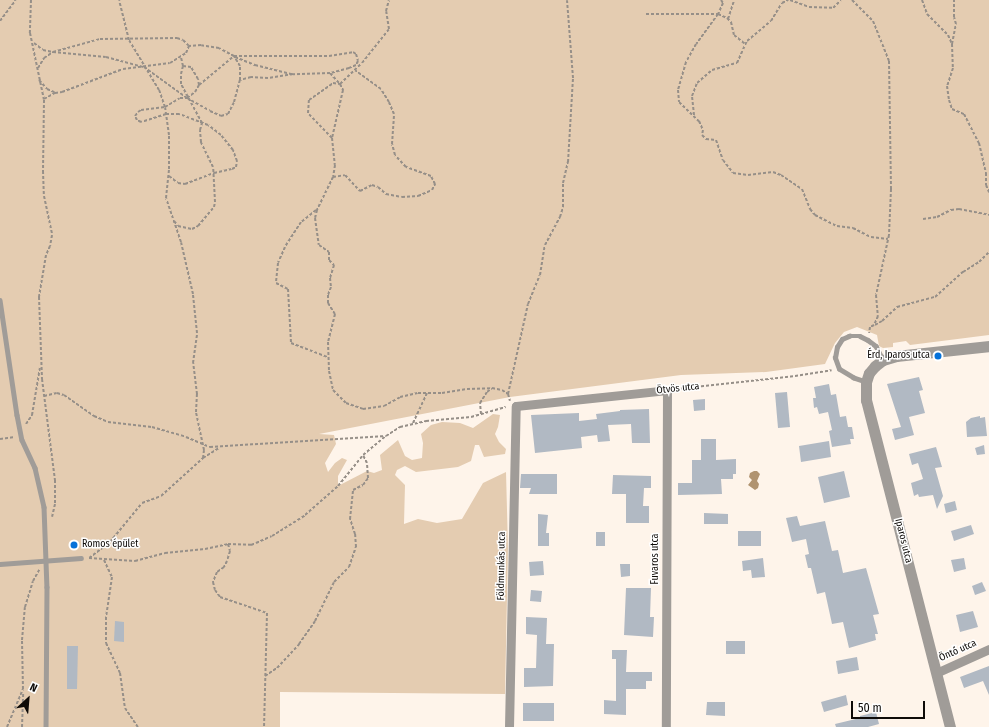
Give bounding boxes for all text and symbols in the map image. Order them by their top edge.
place label: Érd, Iparos utca [867,350,930,362]
marker: Érd, Iparos utca [933,351,943,361]
street label: Ötvös utca [656,381,700,397]
street label: Iparos utca [892,518,914,564]
street label: Földmunkás utca [495,531,509,601]
street label: Fuvaros utca [650,534,662,584]
place label: Romos épület [82,539,138,551]
marker: Romos épület [69,540,79,550]
street label: Öntő utca [937,637,979,665]
north arrow [8,679,48,719]
text: N [28,680,39,695]
scale bar [853,693,927,719]
text: 50 m [858,701,882,715]

